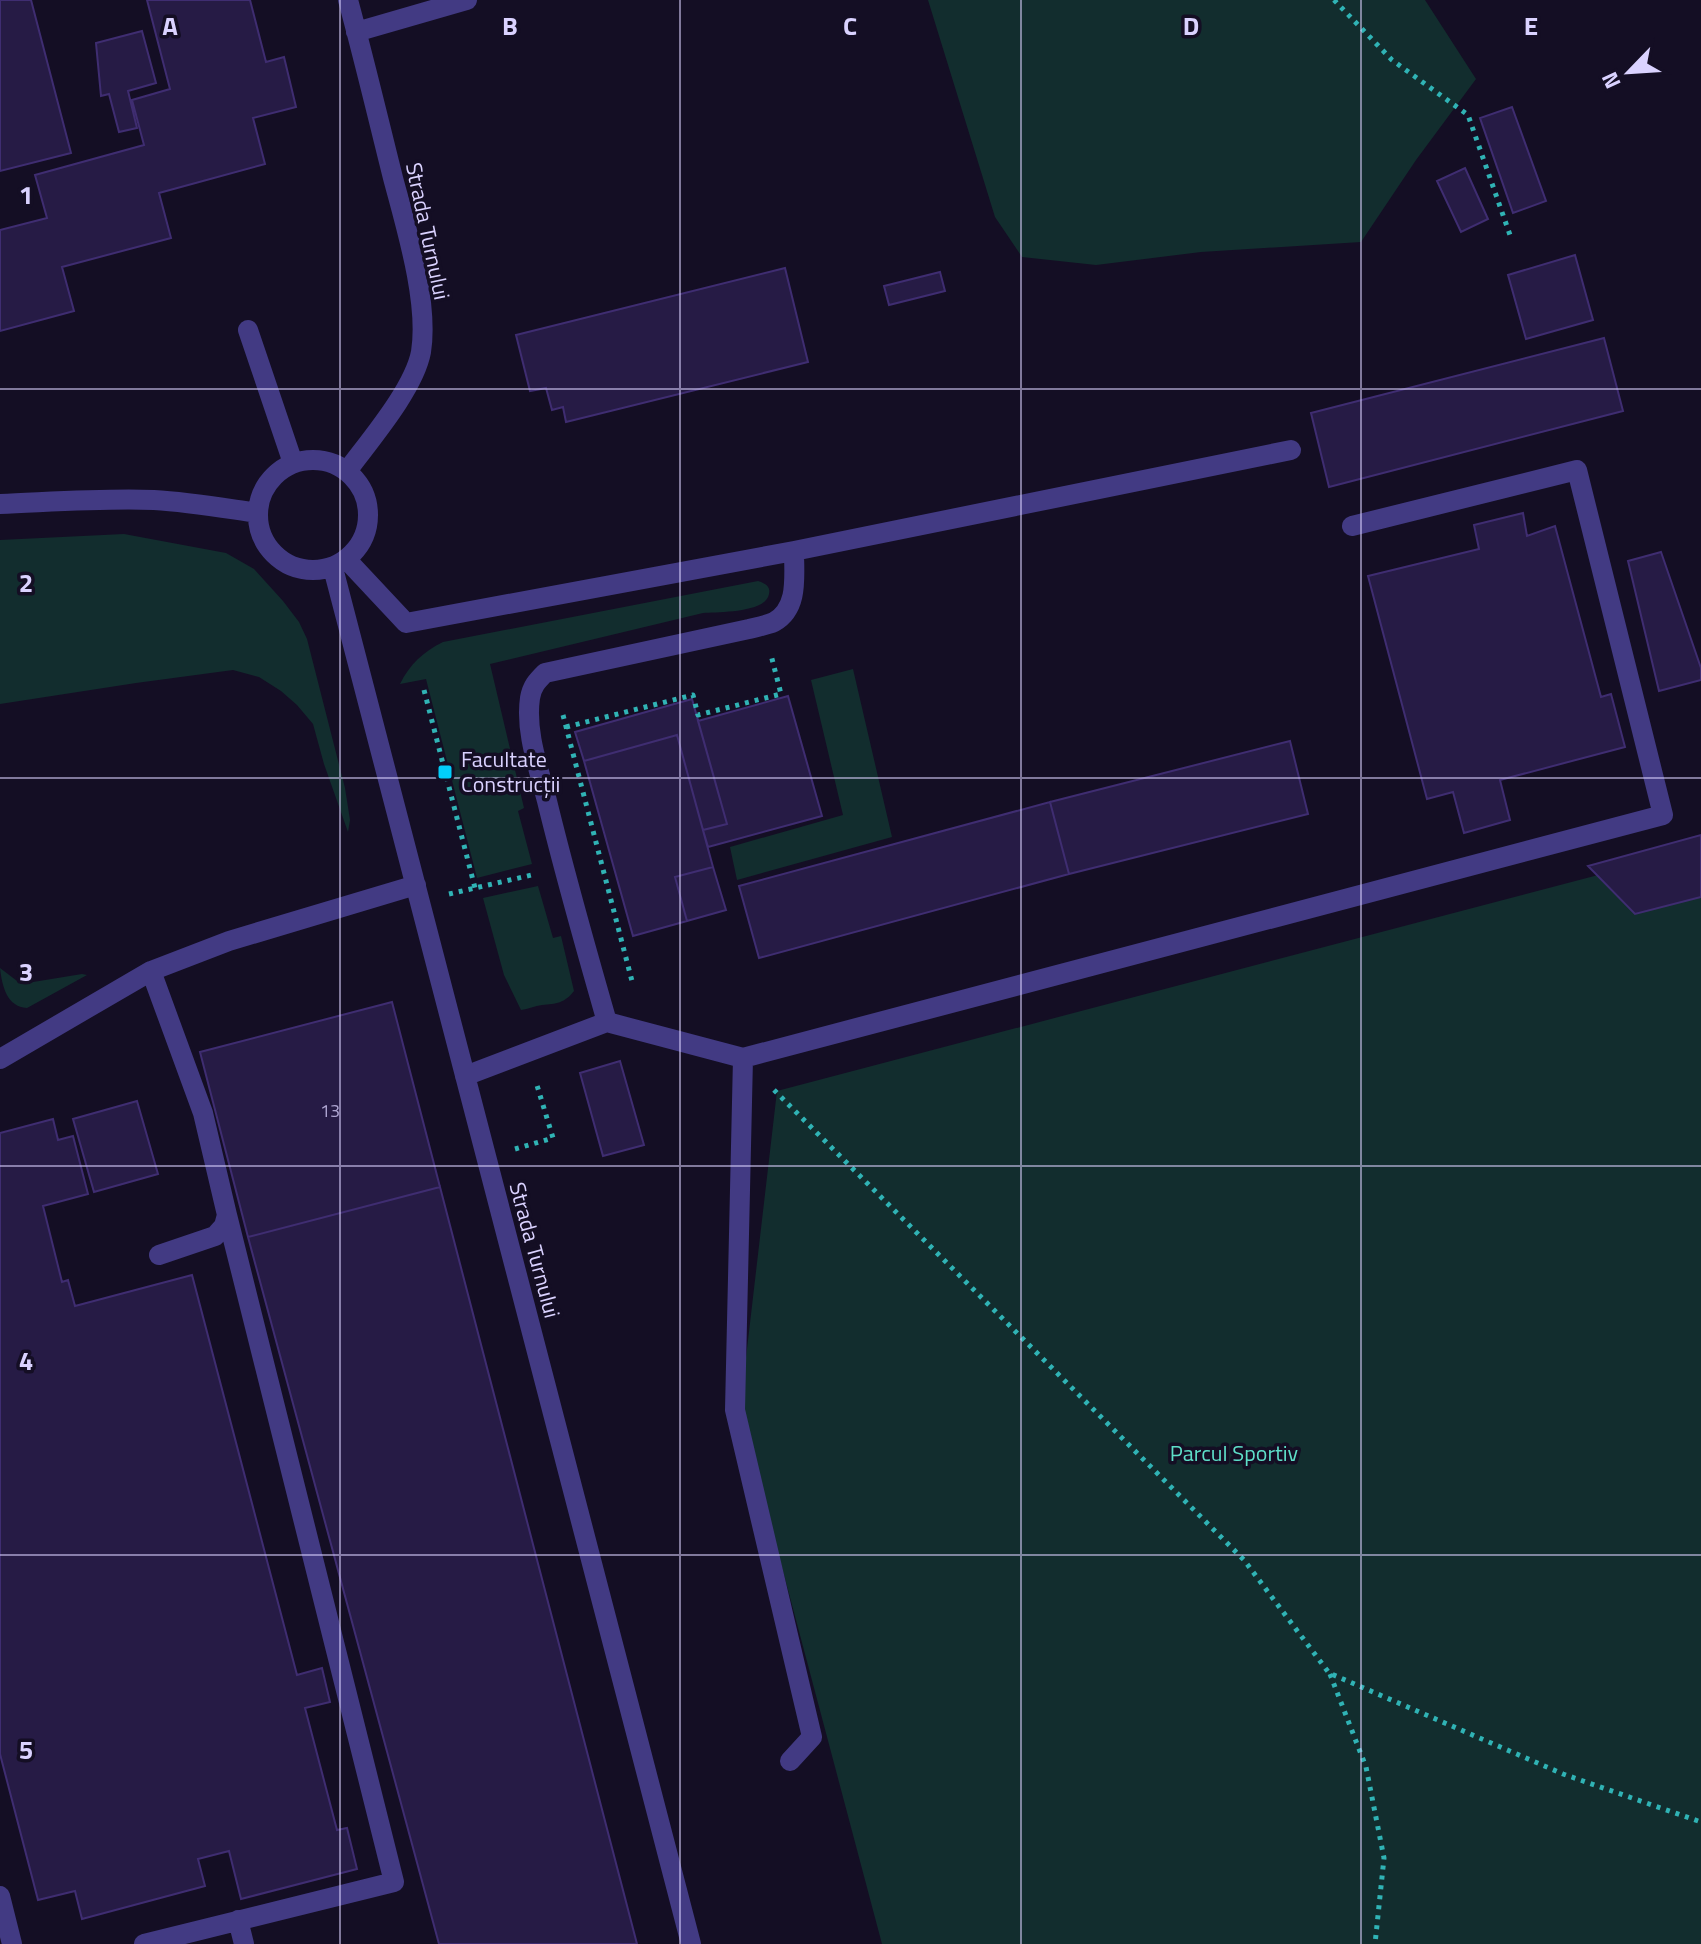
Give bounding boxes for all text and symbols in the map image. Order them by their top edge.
text: A [162,6,178,45]
text: B [502,6,518,45]
text: C [843,6,857,45]
text: D [1183,6,1199,45]
text: E [1524,6,1538,45]
north arrow [1589,32,1669,112]
text: N [1592,66,1630,95]
street label: Strada Turnului [397,159,459,303]
text: 1 [19,175,33,214]
text: 2 [19,563,33,602]
place label: Facultate Construcții [461,742,560,801]
marker: Facultate Construcții [436,763,454,781]
text: 3 [19,952,33,991]
house number: 13 [320,1097,340,1124]
street label: Strada Turnului [501,1178,569,1322]
text: 4 [19,1341,33,1380]
park label: Parcul Sportiv [1170,1436,1299,1470]
text: 5 [19,1730,33,1769]

